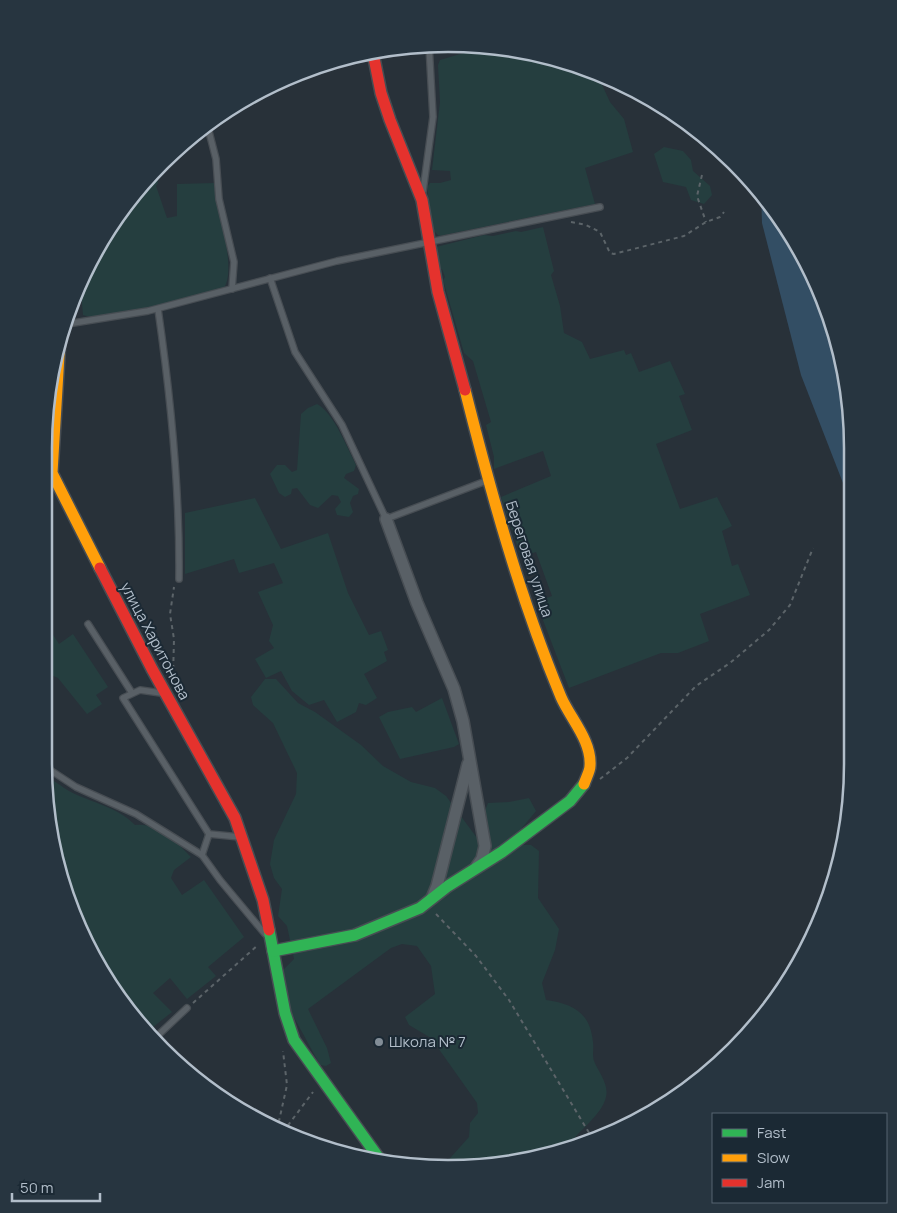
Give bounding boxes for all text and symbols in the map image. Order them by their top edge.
street label: Береговая улица [501,498,558,620]
street label: улица Харитонова [116,578,195,703]
place label: Школа № 7 [389,1031,466,1052]
marker: Школа № 7 [373,1036,385,1048]
legend [712,1113,887,1203]
text: Fast [757,1122,786,1143]
text: Slow [757,1147,790,1168]
scale bar [12,1170,100,1202]
text: Jam [757,1172,785,1193]
text: 50 m [20,1177,54,1198]

